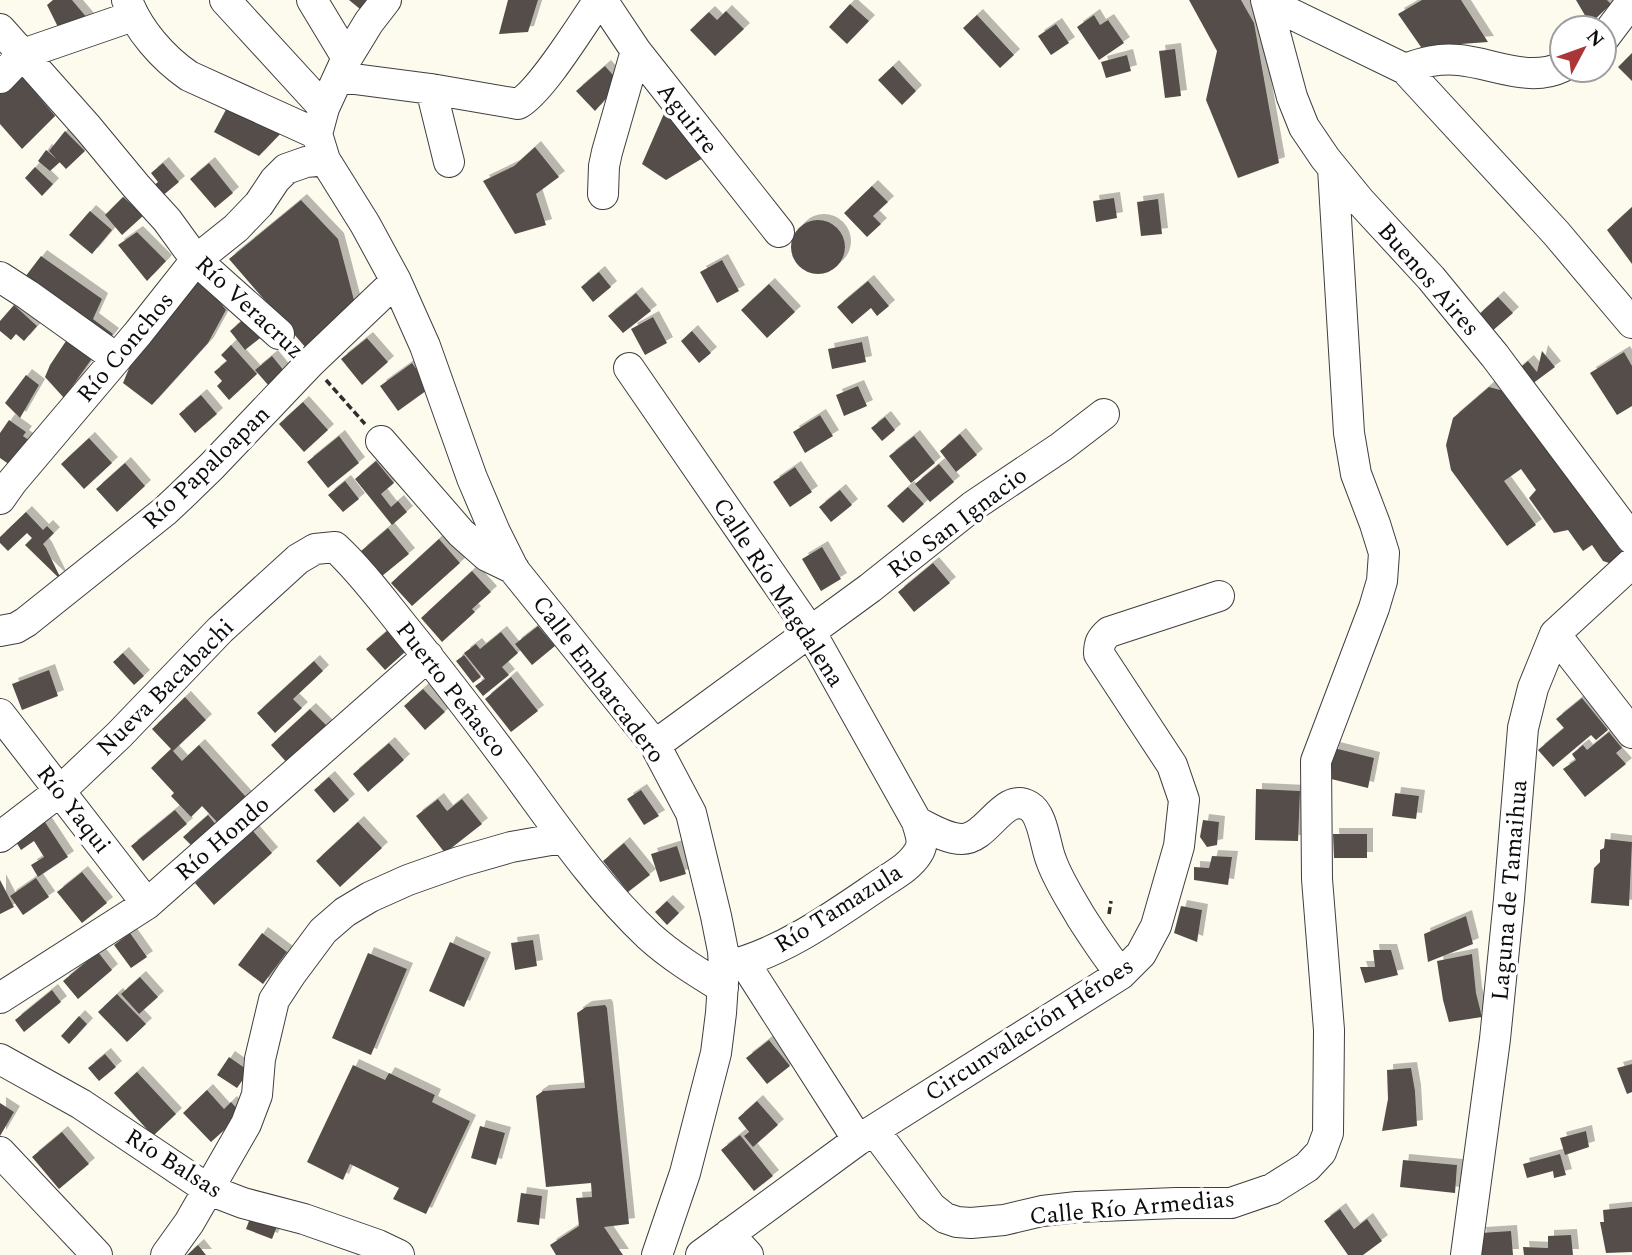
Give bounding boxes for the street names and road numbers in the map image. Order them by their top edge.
street label: Aguirre [648,75,727,162]
street label: Buenos Aires [1368,215,1488,345]
street label: Río Veracruz [187,247,312,368]
street label: Río Conchos [68,284,183,411]
street label: Río Papaloapan [135,397,279,538]
street label: Río San Ignacio [880,458,1035,587]
street label: Calle Río Magdalena [703,491,853,695]
street label: Calle Embarcadero [523,588,673,771]
street label: Nueva Bacabachi [89,611,243,765]
street label: Puerto Peñasco [386,614,516,765]
street label: Río Yaqui [27,758,119,862]
street label: Laguna de Tamaihua [1482,778,1538,1002]
street label: Río Hondo [167,787,278,890]
street label: Río Tamazula [767,855,910,963]
street label: Circunvalación Héroes [918,949,1141,1111]
street label: Río Balsas [118,1120,229,1208]
street label: Calle Río Armedias [1028,1181,1236,1235]

